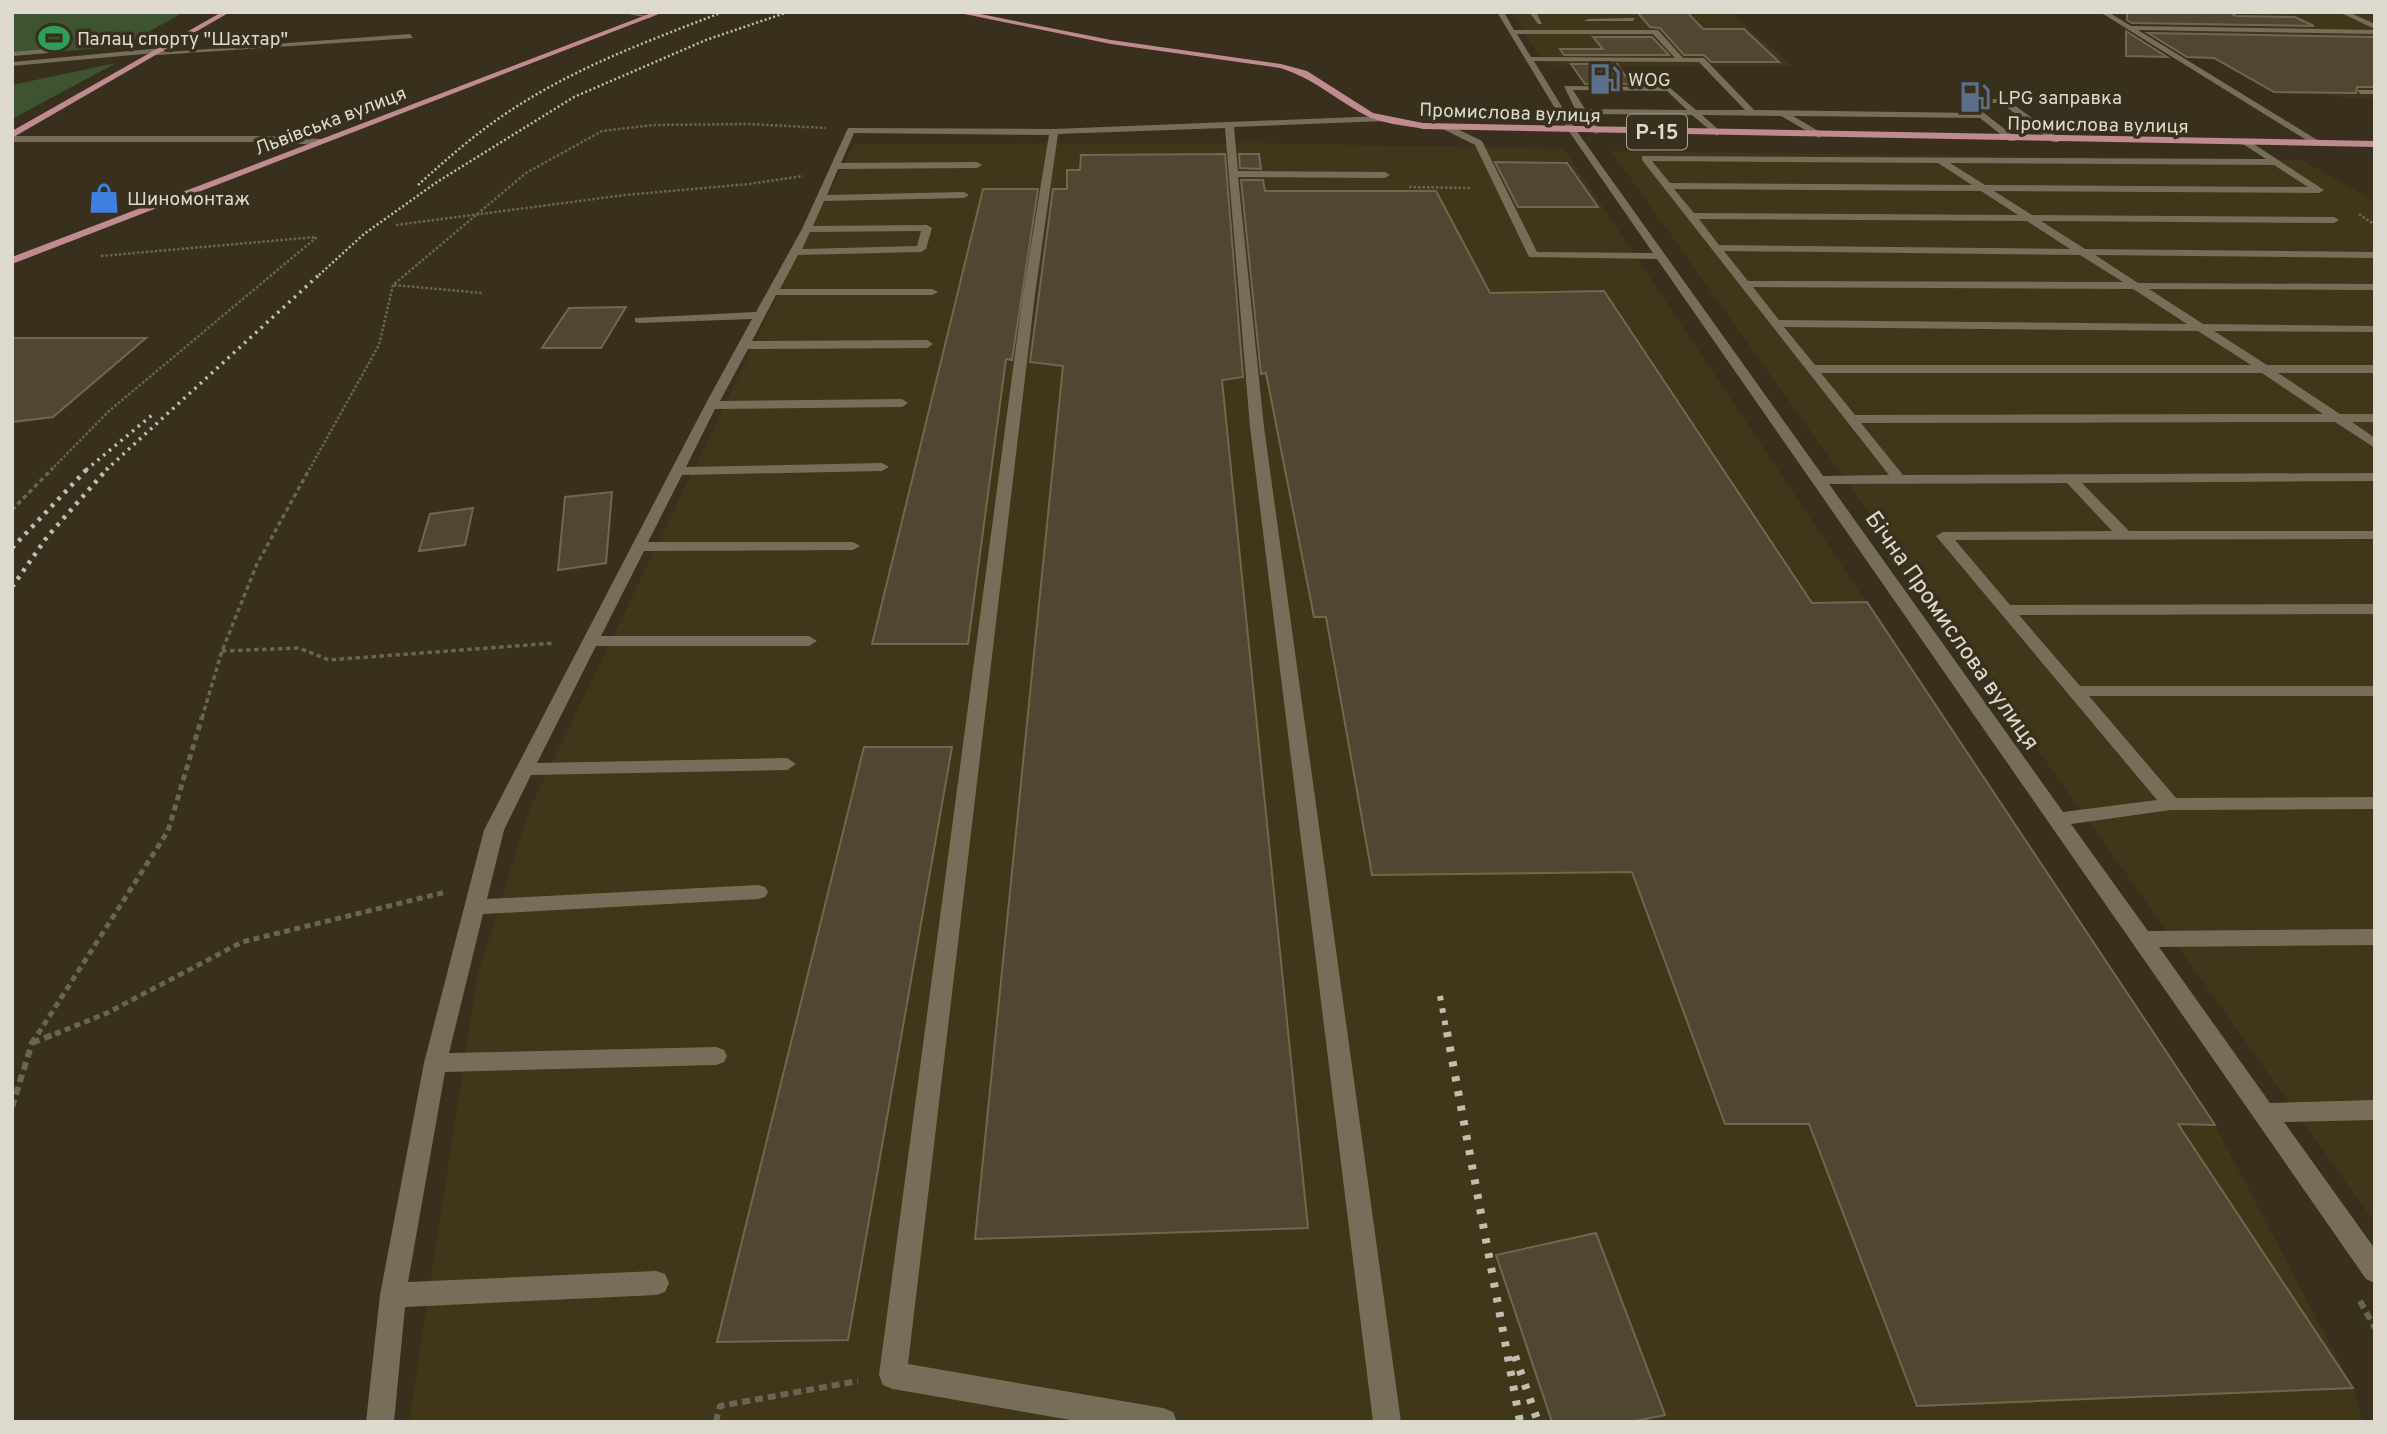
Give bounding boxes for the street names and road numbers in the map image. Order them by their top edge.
street label: Львівська вулиця [251,82,410,162]
street label: Промислова вулиця [1419,99,1601,129]
street label: Промислова вулиця [2007,112,2189,140]
road number: Р-15 [1627,114,1687,150]
street label: Бічна Промислова вулиця [1857,506,2045,757]

